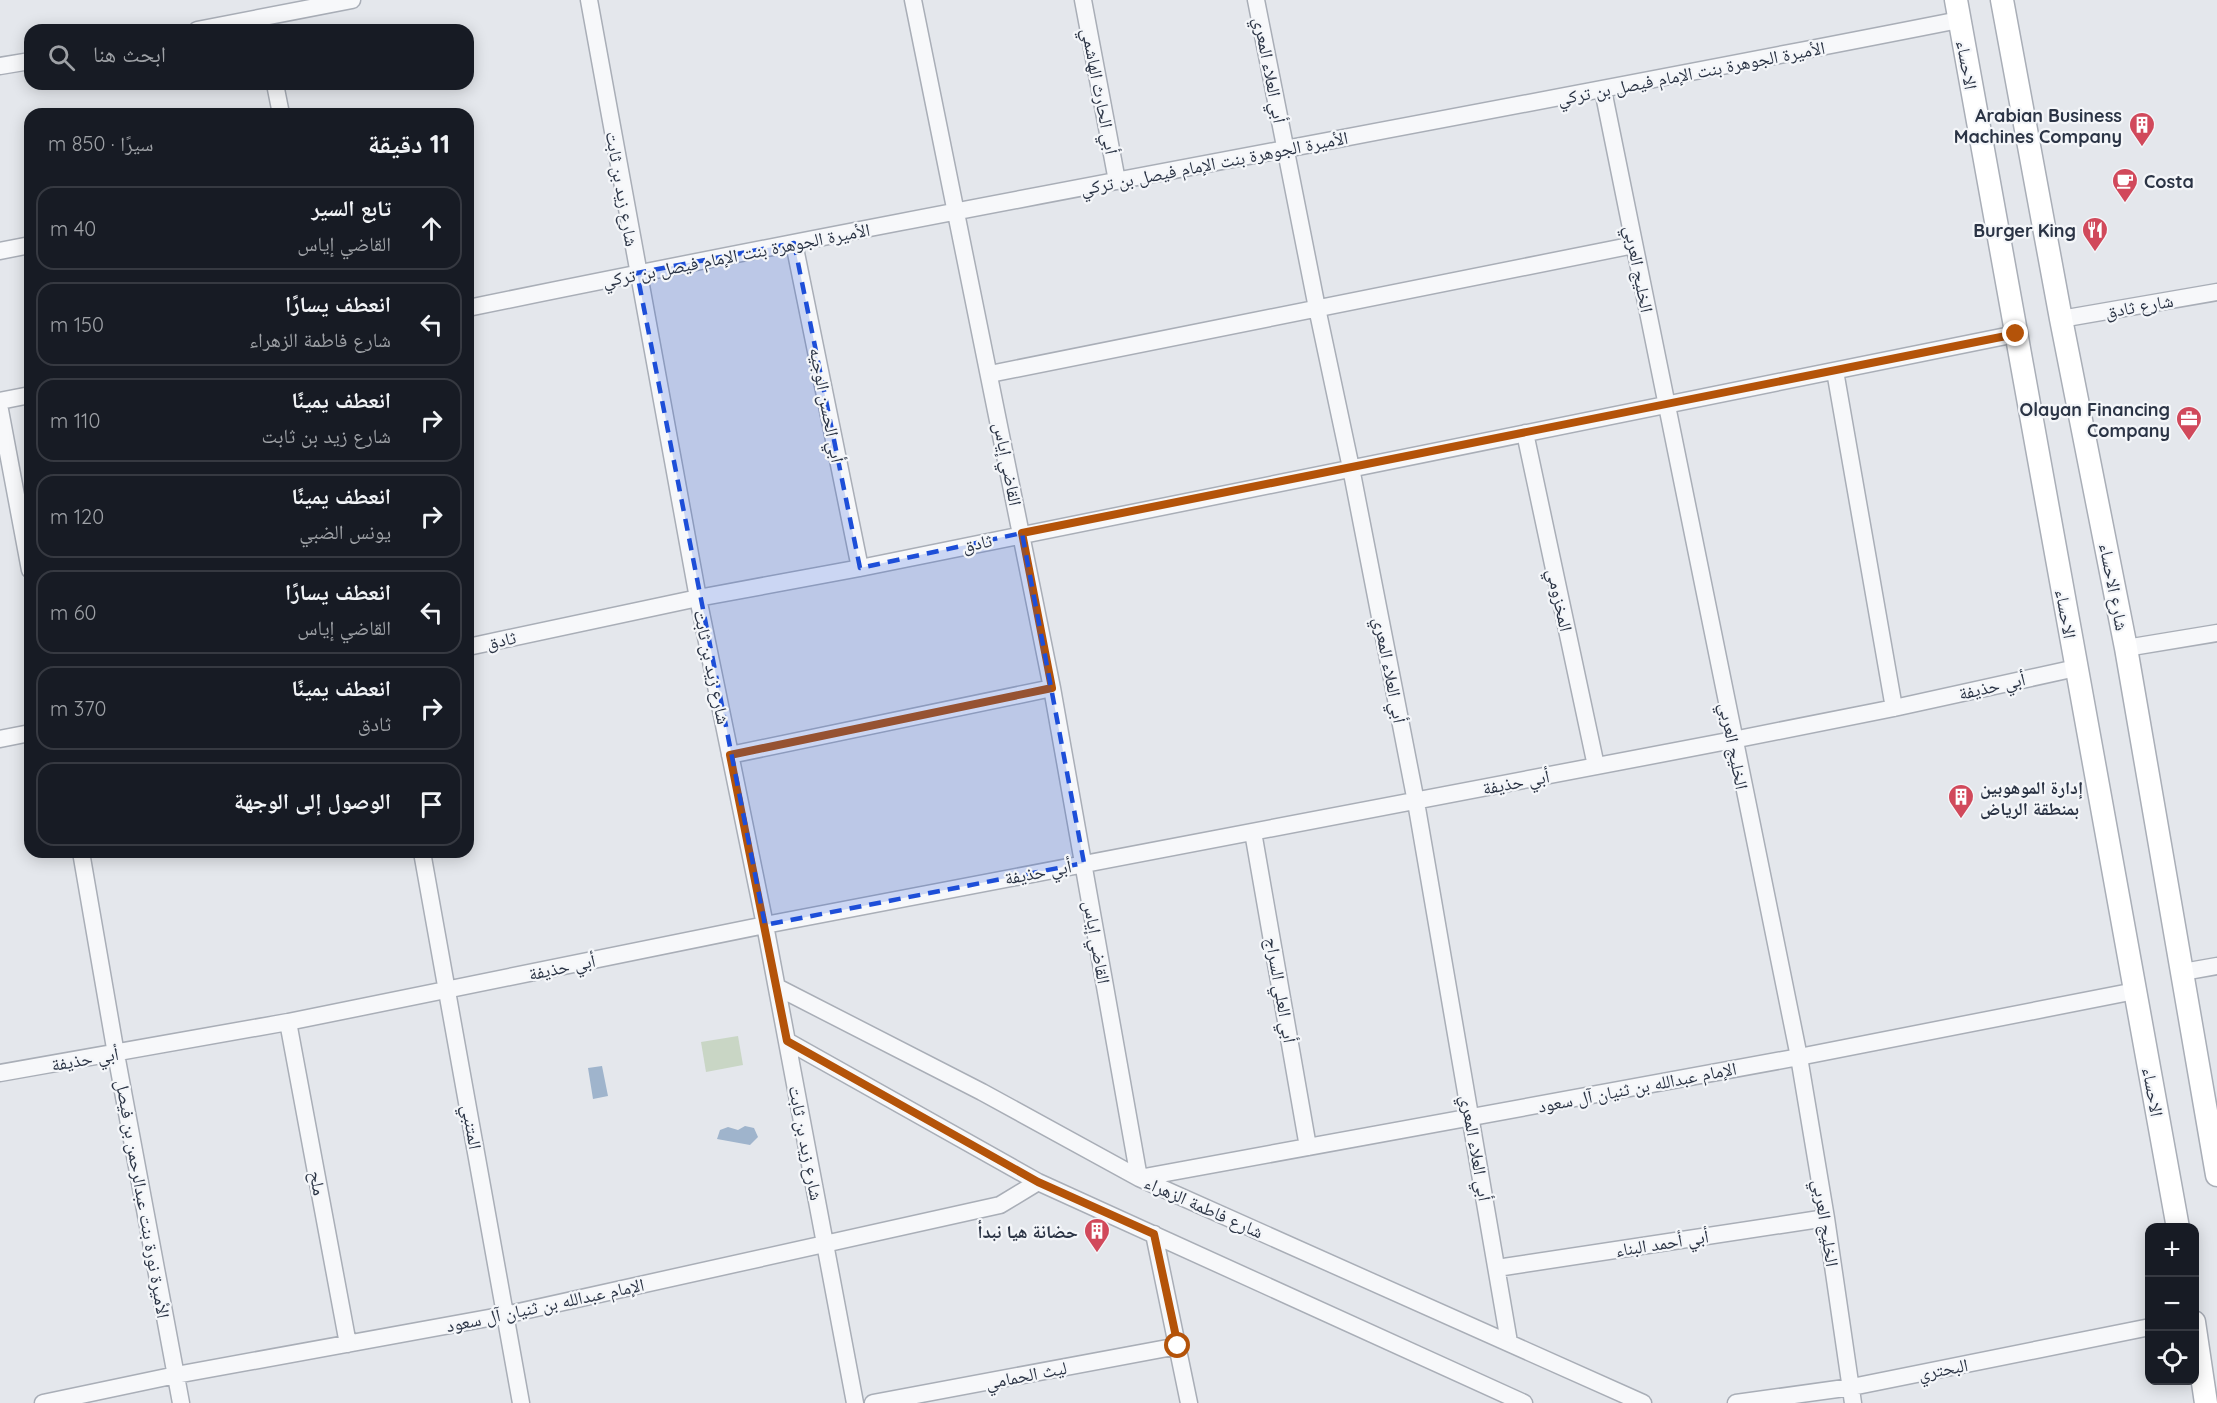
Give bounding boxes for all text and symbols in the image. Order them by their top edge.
street label: أبي العلاء المعري [1245,15,1292,126]
search box [24,24,474,90]
street label: أبي الحارث الهاشمي [1073,26,1124,157]
street label: الأميرة الجوهرة بنت الإمام فيصل بن تركي [1555,36,1827,114]
street label: الاحساء [1951,39,1983,91]
text: ابحث هنا [93,40,166,68]
icon: search [45,41,78,74]
place label: Arabian Business Machines Company [1954,104,2122,148]
building icon: Arabian Business Machines Company [2127,110,2157,148]
street label: الأميرة الجوهرة بنت الإمام فيصل بن تركي [1078,126,1350,204]
text: 11 دقيقة [368,127,450,160]
street label: شارع زيد بن ثابت [601,130,643,248]
text: سيرًا · 850 m [48,131,153,156]
cafe icon: Costa [2110,166,2140,204]
place label: Costa [2144,170,2194,193]
text: تابع السير [311,194,391,222]
icon: ahead [415,212,448,245]
restaurant icon: Burger King [2080,215,2110,253]
text: 40 m [50,216,96,241]
street label: الأميرة الجوهرة بنت الإمام فيصل بن تركي [600,218,872,296]
place label: Burger King [1973,219,2076,242]
street label: الخليج العربي [1616,224,1659,315]
text: القاضي إياس [297,231,391,256]
street label: شارع ثادق [2103,289,2175,323]
text: انعطف يسارًا [285,290,391,318]
icon: left [415,308,448,341]
text: 150 m [50,312,104,337]
route end [2002,320,2028,346]
text: شارع فاطمة الزهراء [249,327,391,352]
street label: أبي الحسن الوجيه [801,346,849,465]
text: انعطف يمينًا [292,386,391,414]
place label: Olayan Financing Company [2020,398,2170,442]
icon: right [415,404,448,437]
office icon: Olayan Financing Company [2174,404,2204,442]
text: 110 m [50,408,100,433]
street label: القاضي إياس [985,420,1027,508]
text: شارع زيد بن ثابت [262,423,391,448]
text: انعطف يمينًا [292,482,391,510]
icon: right [415,500,448,533]
text: 120 m [50,504,104,529]
text: يونس الضبي [299,519,391,544]
street label: ثادق [960,529,994,557]
street label: شارع الاحساء [2094,541,2134,633]
street label: المخزومي [1539,566,1578,634]
text: انعطف يسارًا [285,578,391,606]
street label: الاحساء [2050,588,2082,640]
icon: left [415,596,448,629]
text: 60 m [50,600,96,625]
street label: شارع زيد بن ثابت [689,608,735,726]
text: القاضي إياس [297,615,391,640]
street label: أبي العلاء المعري [1365,615,1412,726]
street label: ثادق [484,626,518,654]
street label: أبي حذيفة [1956,667,2028,708]
text: انعطف يمينًا [292,674,391,702]
icon: right [415,692,448,725]
text: 370 m [50,696,106,721]
street label: الخليج العربي [1711,701,1754,792]
text: ثادق [358,711,391,736]
street label: أبي حذيفة [1481,764,1552,803]
place label: إدارة الموهوبين بمنطقة الرياض [1980,776,2083,820]
building icon: إدارة الموهوبين بمنطقة الرياض [1946,782,1976,820]
text: الوصول إلى الوجهة [234,787,391,815]
icon: arrive [415,788,448,821]
street label: أبي حذيفة [1003,854,1074,893]
street label: القاضي إياس [1075,898,1116,986]
street label: أبي العلي السراج [1257,935,1302,1045]
street label: أبي حذيفة [526,949,598,989]
street label: أبي حذيفة [50,1042,121,1080]
street label: الإمام عبدالله بن ثنيان آل سعود [1536,1056,1738,1119]
street label: الاحساء [2137,1066,2169,1118]
street label: الأميرة نورة بنت عبدالرحمن بن فيصل [111,1078,175,1320]
street label: شارع زيد بن ثابت [784,1084,828,1202]
street label: أبي العلاء المعري [1452,1093,1497,1203]
street label: المتنبي [453,1103,487,1152]
street label: ملح [304,1169,331,1197]
street label: شارع فاطمة الزهراء [1141,1171,1267,1243]
street label: الخليج العربي [1804,1178,1844,1269]
building icon: حضانة هيا نبدأ [1082,1216,1112,1254]
place label: حضانة هيا نبدأ [977,1220,1078,1243]
map controls [2145,1223,2199,1385]
button: + [2145,1223,2199,1277]
street label: أبي أحمد البناء [1614,1224,1711,1265]
street label: الإمام عبدالله بن ثنيان آل سعود [444,1273,646,1338]
button: − [2145,1277,2199,1331]
button: locate [2145,1331,2199,1385]
route start [1164,1332,1190,1358]
street label: البحتري [1916,1353,1971,1389]
street label: ليث الحمامي [983,1356,1069,1398]

